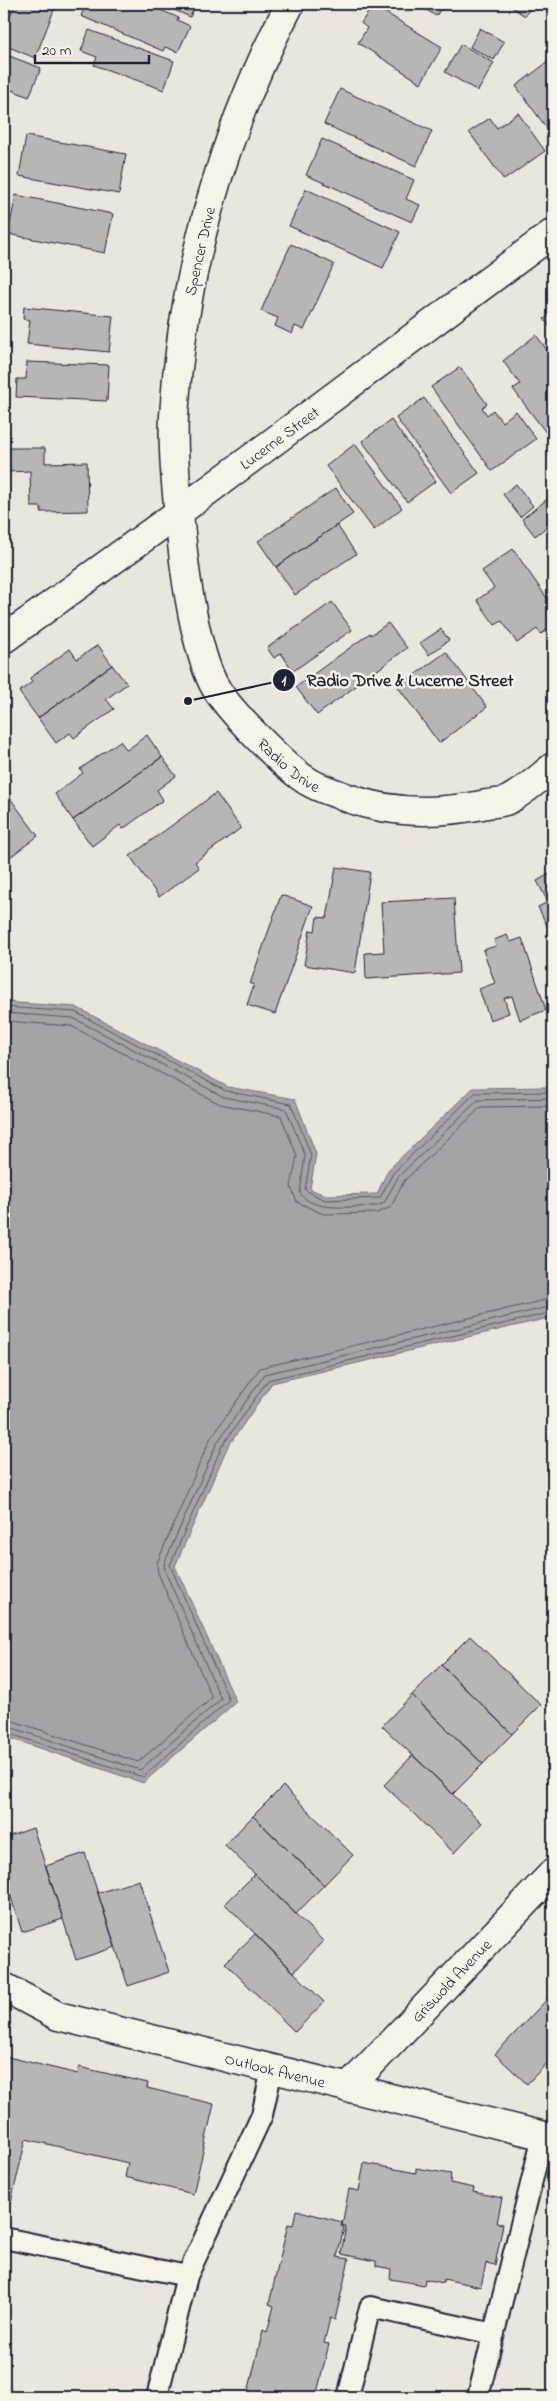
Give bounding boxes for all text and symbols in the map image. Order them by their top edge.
scale bar [35,32,149,64]
text: 20 m [42,40,72,62]
street label: Spencer Drive [179,204,223,298]
street label: Lucerne Street [236,401,326,477]
callout: Radio Drive & Lucerne Street [271,663,523,696]
text: Radio Drive & Lucerne Street [306,669,514,695]
text: 1 [282,670,287,692]
street label: Radio Drive [251,733,324,800]
street label: Griswold Avenue [406,1934,499,2029]
street label: Outlook Avenue [222,2048,328,2096]

